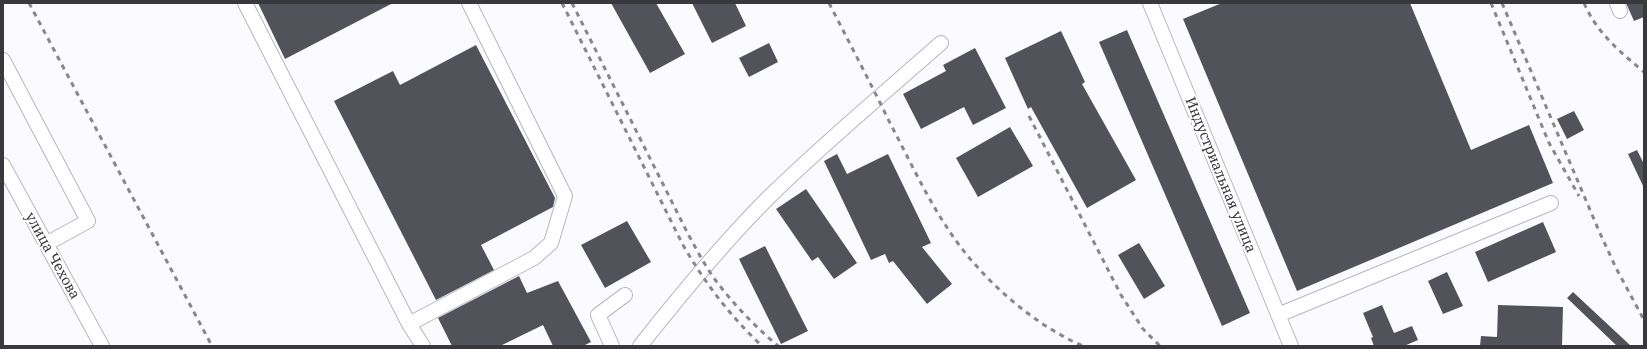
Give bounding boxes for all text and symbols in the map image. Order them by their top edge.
street label: Индустриальная улица [1181,95,1259,255]
street label: улица Чехова [21,210,83,302]

